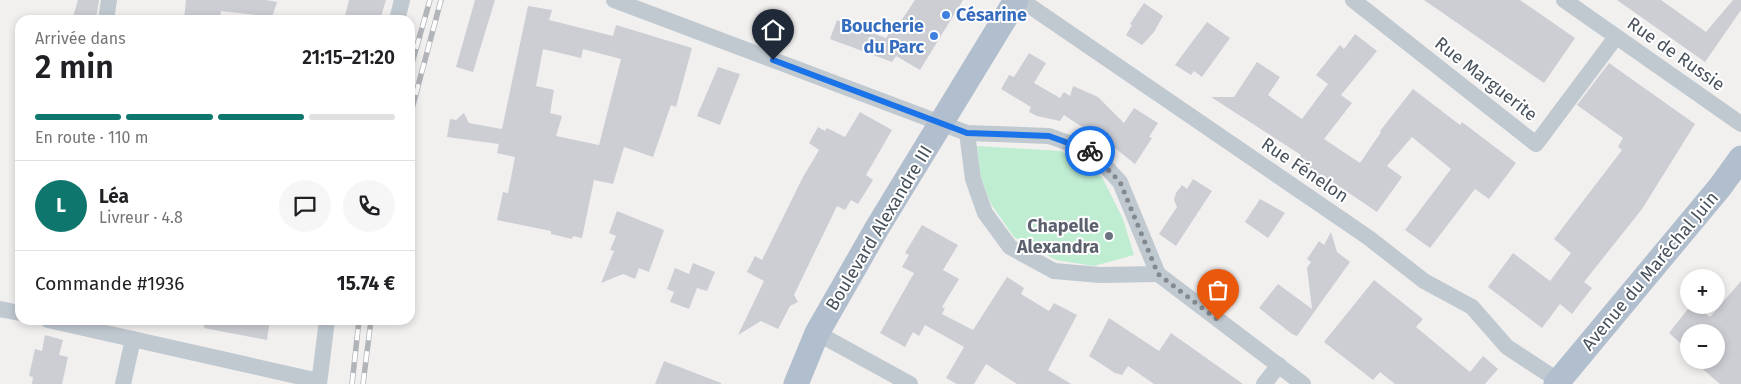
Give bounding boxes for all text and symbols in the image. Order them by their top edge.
place label: Césarine [956,4,1027,26]
pin [752,9,794,60]
marker: Césarine [940,9,952,21]
street label: Rue de Russie [1623,12,1729,96]
place label: Boucherie du Parc [841,15,924,58]
icon: home [759,16,787,44]
text: Arrivée dans [35,29,126,48]
marker: Boucherie du Parc [928,30,940,42]
street label: Rue Marguerite [1430,32,1542,126]
text: 21:15–21:20 [302,46,395,69]
text: 2 min [35,48,114,86]
courier [1065,126,1115,176]
text: En route · 110 m [35,128,148,147]
street label: Rue Fénelon [1257,133,1353,207]
icon: bike [1076,137,1104,165]
street label: Boulevard Alexandre III [821,141,937,315]
button: chat [279,180,331,232]
button: phone [343,180,395,232]
text: Léa [99,185,129,208]
street label: Avenue du Maréchal Juin [1577,187,1723,355]
text: L [56,194,66,217]
text: Livreur · 4.8 [99,208,183,227]
place label: Chapelle Alexandra [1016,215,1099,258]
marker: Chapelle Alexandra [1103,230,1115,242]
pin [1197,269,1239,320]
map controls [1680,269,1725,369]
button: + [1680,269,1725,314]
text: Commande #1936 [35,272,184,295]
text: 15.74 € [337,272,395,295]
icon: bag [1204,276,1232,304]
button: − [1680,324,1725,369]

